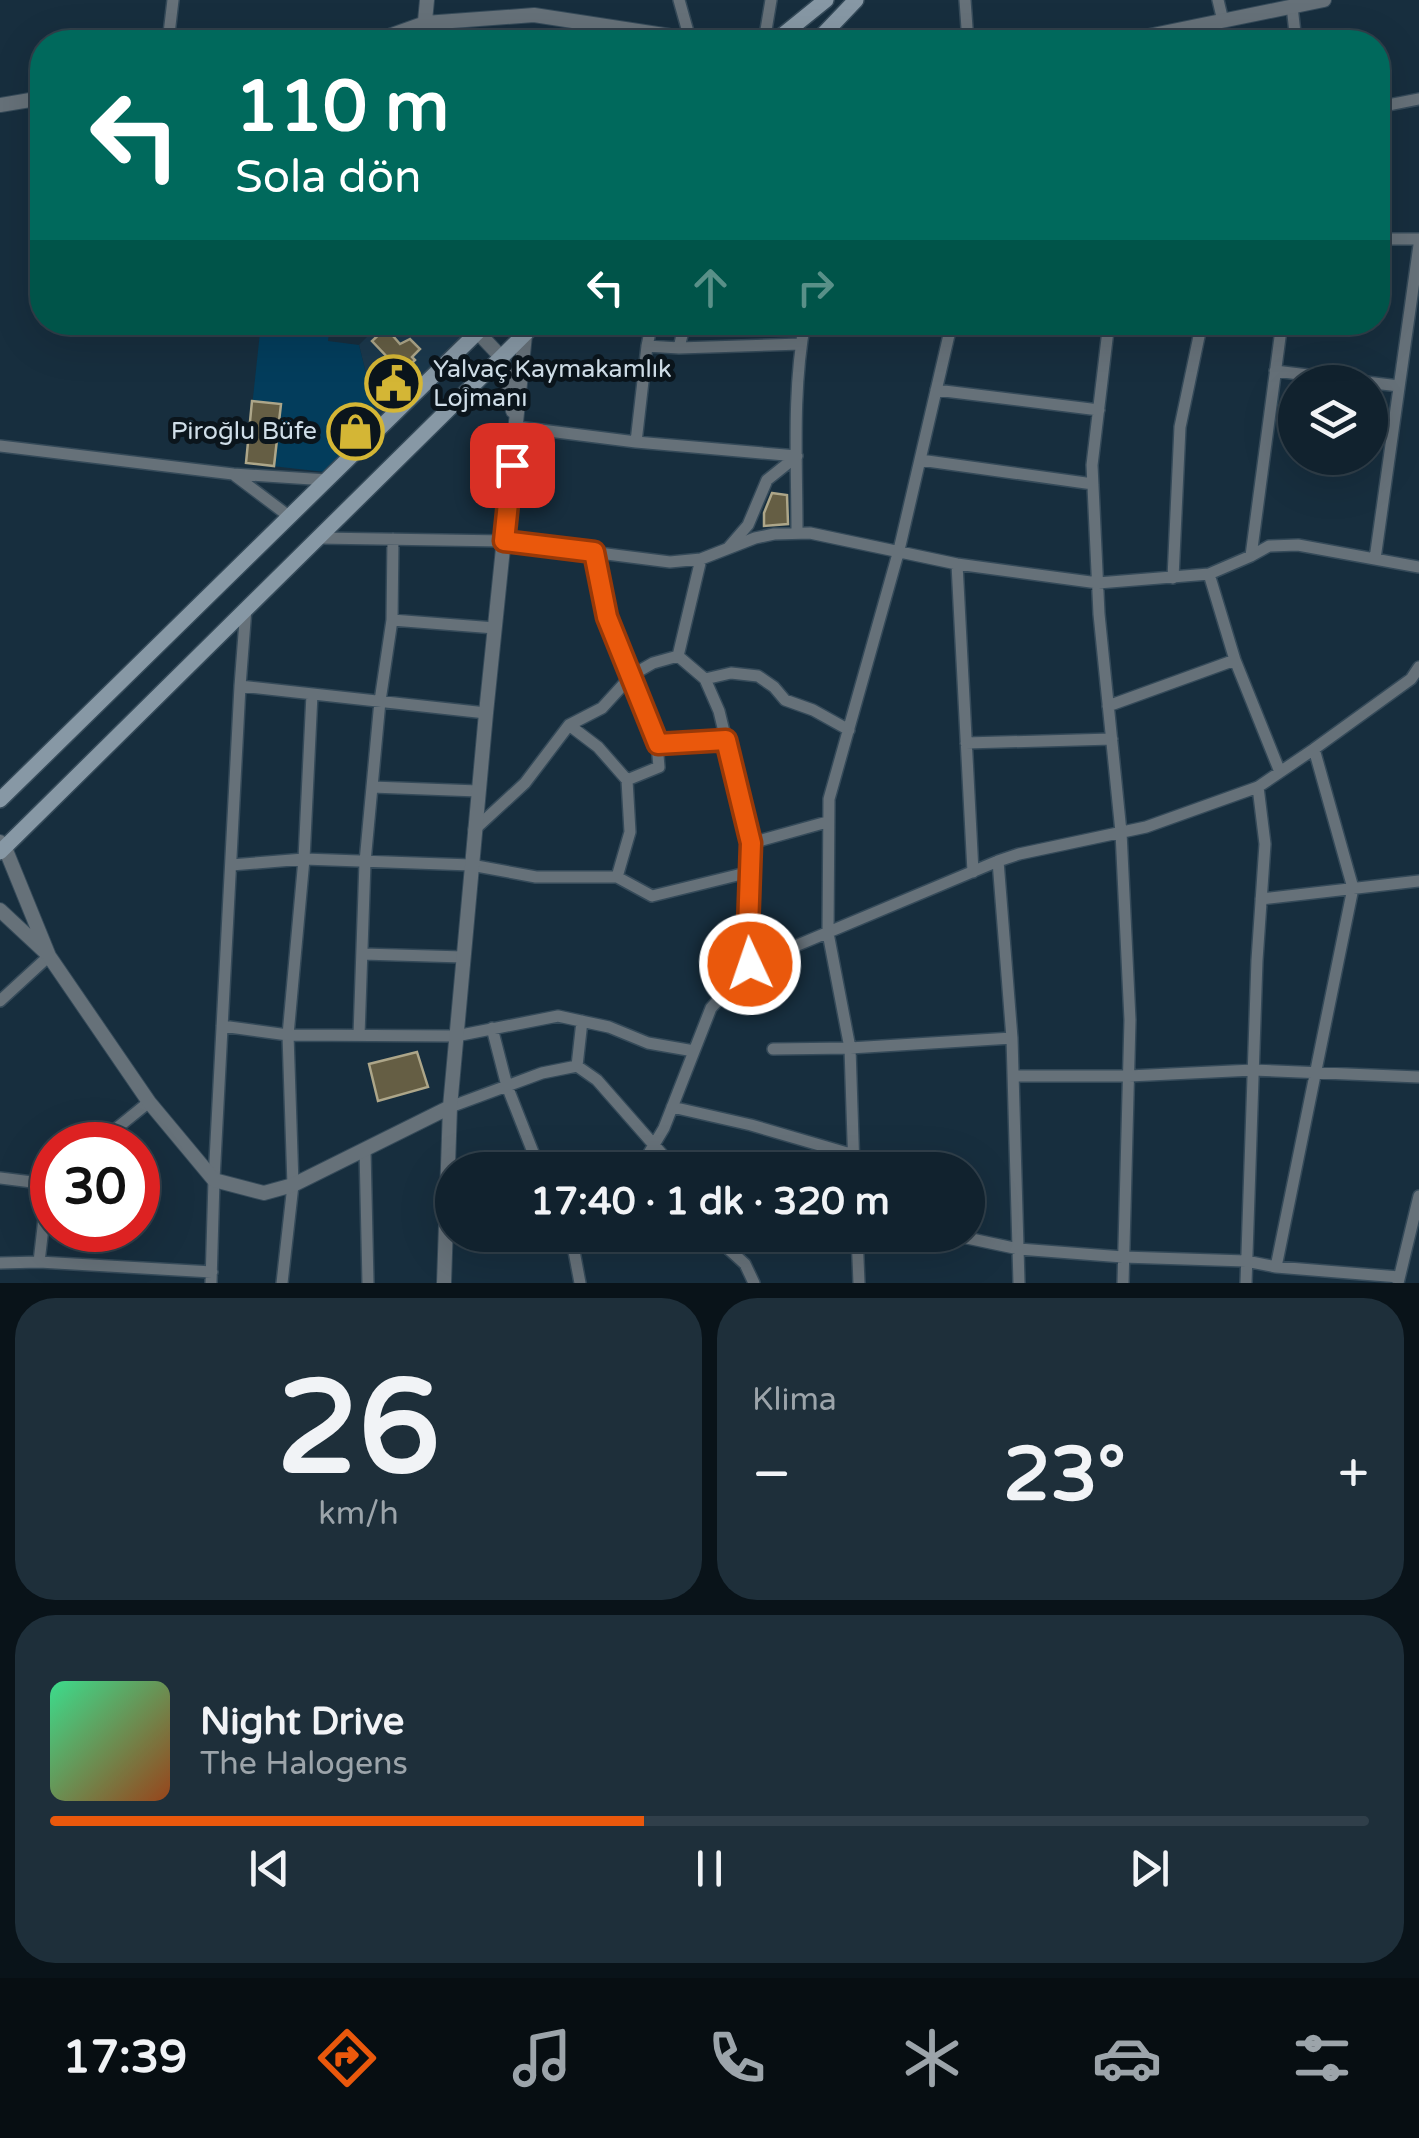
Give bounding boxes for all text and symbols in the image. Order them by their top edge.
text: 110 m [235,66,449,150]
icon: left [70,70,200,200]
text: Sola dön [235,151,421,205]
icon: left [578,260,633,315]
icon: ahead [683,260,738,315]
icon: right [788,260,843,315]
public building icon: Yalvaç Kaymakamlık Lojmanı [364,353,424,413]
place label: Yalvaç Kaymakamlık Lojmanı [433,354,672,413]
map controls [1278,365,1388,475]
button: layers [1278,365,1388,475]
shop icon: Piroğlu Büfe [326,401,386,461]
place label: Piroğlu Büfe [171,416,317,446]
pin [470,423,555,508]
icon: arrive [485,438,540,493]
position arrow [698,912,802,1016]
speed limit sign: 30 [30,1122,160,1252]
text: 17:40 · 1 dk · 320 m [530,1179,890,1225]
text: 26 [277,1352,440,1508]
text: Klima [752,1381,837,1419]
text: 23° [1003,1430,1126,1520]
text: − [752,1442,791,1508]
text: + [1338,1442,1369,1508]
text: km/h [318,1495,399,1533]
text: Night Drive [200,1699,404,1745]
text: The Halogens [200,1745,408,1783]
icon: previous [242,1841,297,1896]
icon: pause [682,1841,737,1896]
icon: next [1122,1841,1177,1896]
icon: directions [312,2023,382,2093]
icon: music [507,2023,577,2093]
icon: phone [702,2023,772,2093]
icon: climate [897,2023,967,2093]
icon: car [1092,2023,1162,2093]
icon: filters [1287,2023,1357,2093]
text: 17:39 [62,2031,187,2085]

